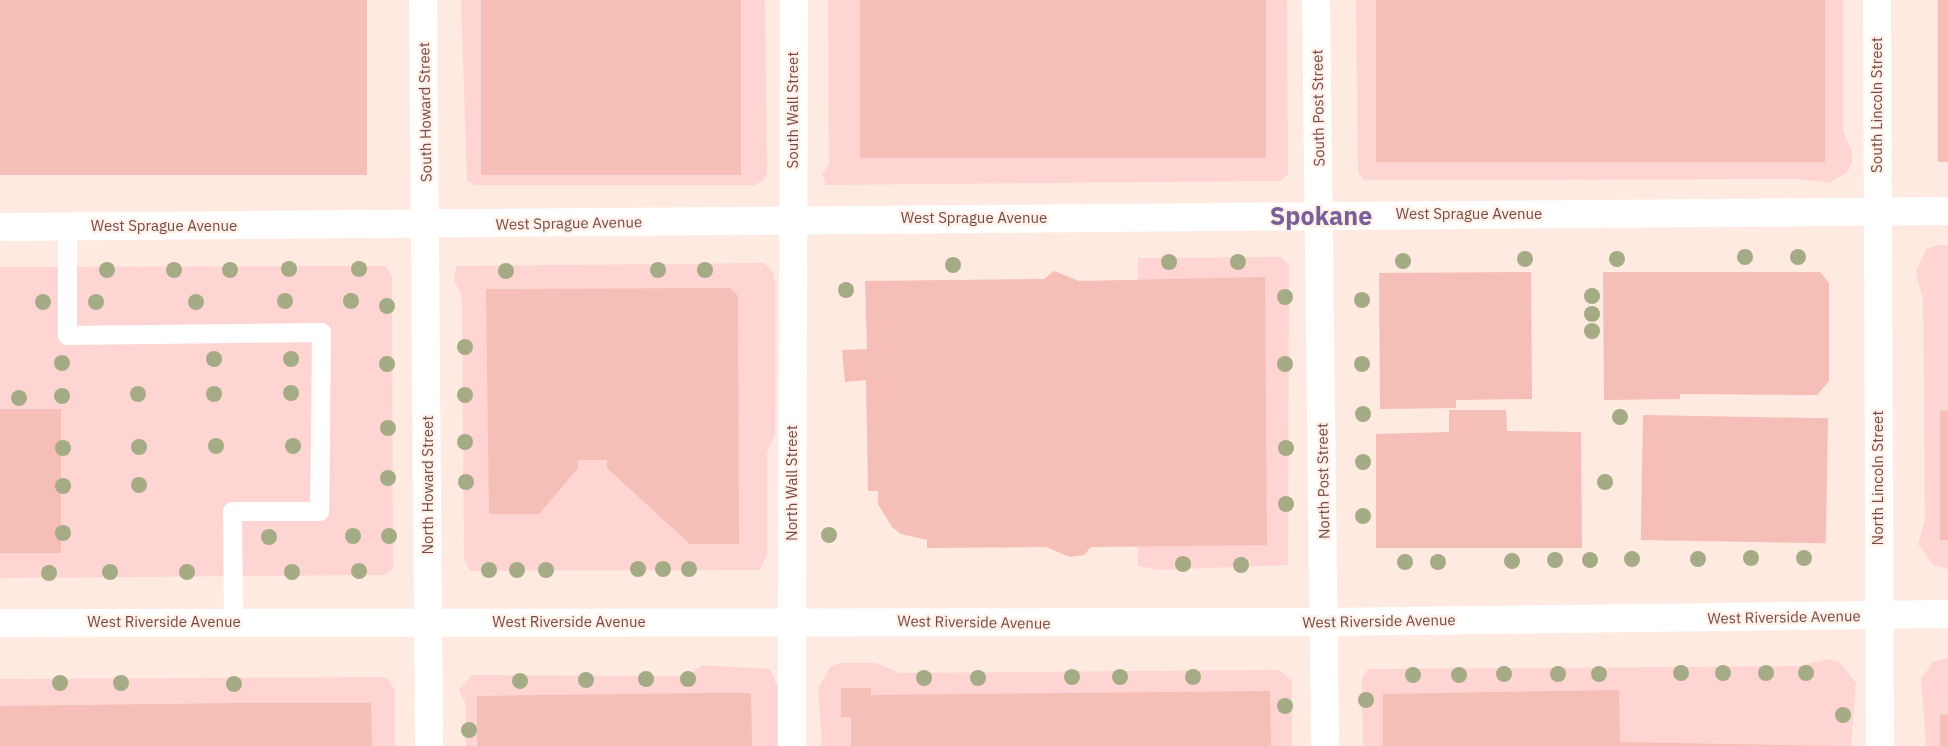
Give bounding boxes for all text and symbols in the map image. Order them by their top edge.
street label: South Lincoln Street [1868,37,1886,173]
street label: South Howard Street [415,42,435,182]
street label: South Post Street [1308,49,1328,167]
street label: South Wall Street [784,52,802,168]
district label: Spokane [1270,201,1372,231]
street label: West Sprague Avenue [1396,205,1542,223]
street label: West Sprague Avenue [901,209,1047,227]
street label: West Sprague Avenue [496,213,642,233]
street label: West Sprague Avenue [91,217,237,235]
street label: North Lincoln Street [1869,411,1887,545]
street label: North Howard Street [419,415,437,555]
street label: North Post Street [1313,423,1333,539]
street label: North Wall Street [783,425,801,541]
street label: West Riverside Avenue [1707,607,1861,627]
street label: West Riverside Avenue [1302,611,1456,631]
street label: West Riverside Avenue [897,612,1051,632]
street label: West Riverside Avenue [87,613,241,631]
street label: West Riverside Avenue [492,613,646,631]

